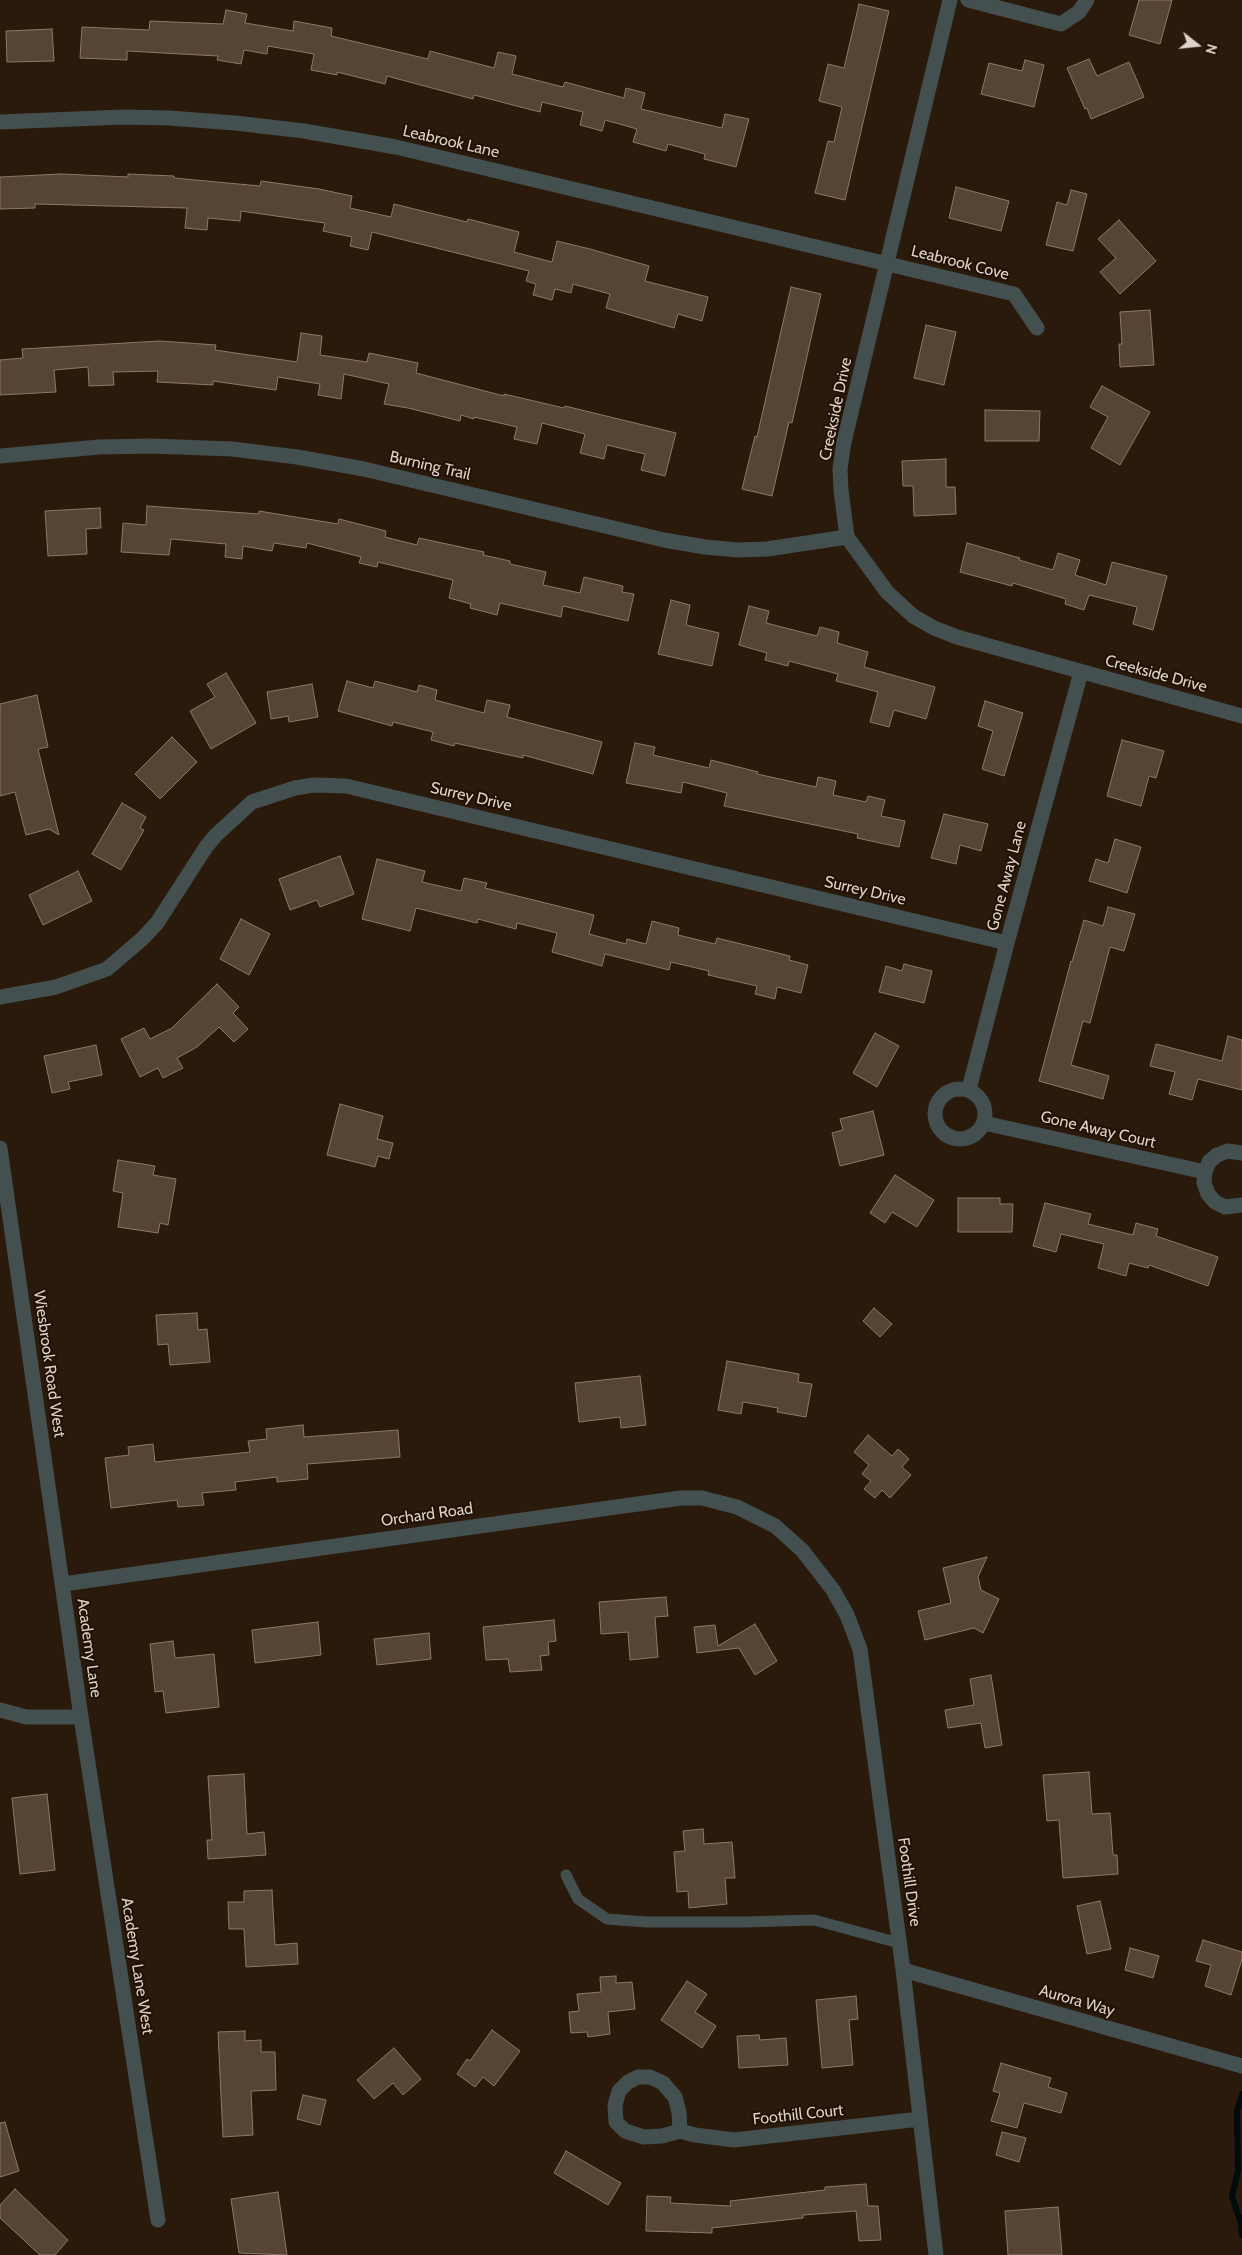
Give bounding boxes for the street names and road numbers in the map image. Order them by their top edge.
street label: Leabrook Lane [401,122,501,162]
street label: Leabrook Cove [909,242,1011,284]
street label: Creekside Drive [816,356,856,462]
street label: Burning Trail [388,447,472,485]
street label: Creekside Drive [1103,651,1209,697]
street label: Surrey Drive [428,778,514,816]
street label: Gone Away Lane [983,819,1031,933]
street label: Surrey Drive [822,872,908,910]
street label: Gone Away Court [1039,1107,1157,1153]
street label: Wiesbrook Road West [29,1289,69,1439]
street label: Orchard Road [380,1499,474,1531]
street label: Academy Lane [73,1597,105,1699]
street label: Foothill Drive [893,1836,925,1928]
street label: Academy Lane West [117,1896,157,2036]
street label: Aurora Way [1037,1981,1117,2021]
street label: Foothill Court [752,2101,844,2129]

